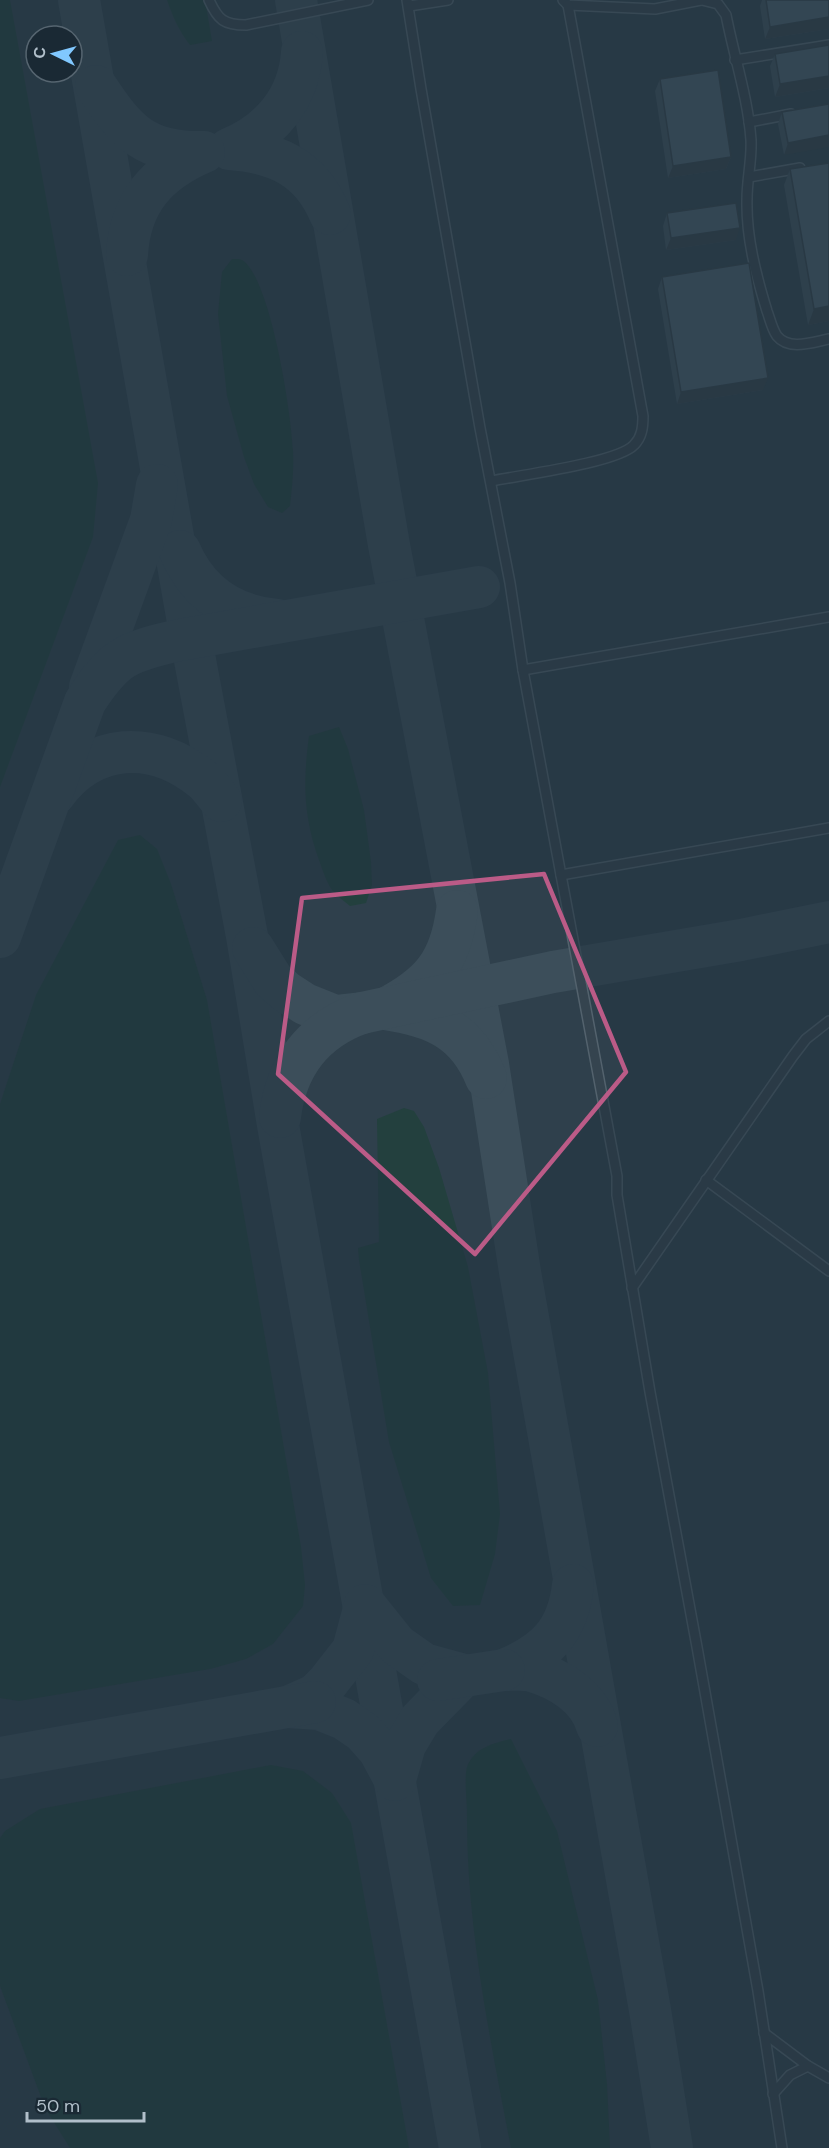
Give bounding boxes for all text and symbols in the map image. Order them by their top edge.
north arrow [24,24,84,84]
text: С [29,46,51,59]
scale bar [27,2085,144,2123]
text: 50 m [36,2094,80,2118]

